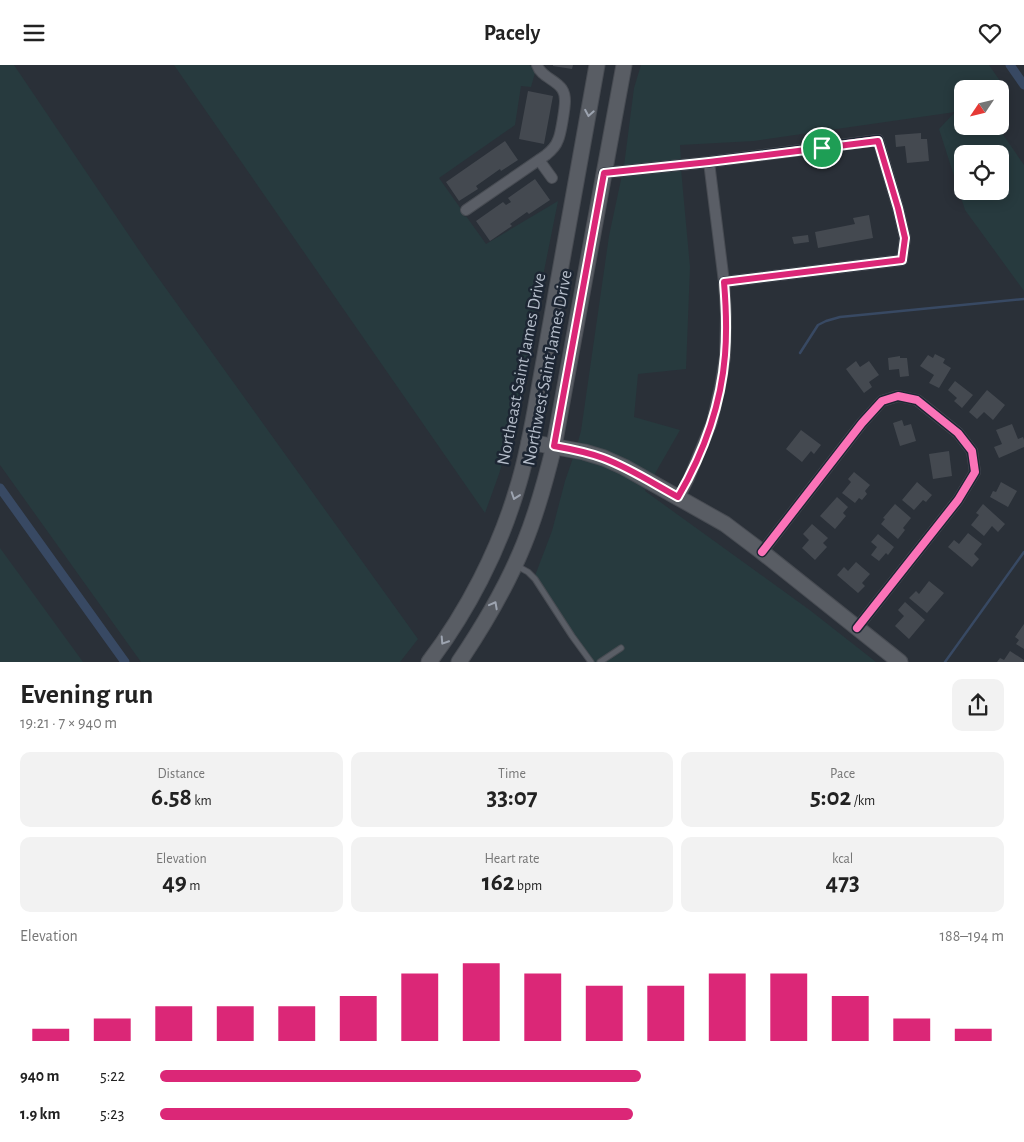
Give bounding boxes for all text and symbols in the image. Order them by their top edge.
icon: menu [20,19,48,47]
icon: heart [976,19,1004,47]
text: Pacely [484,22,540,44]
north arrow [954,80,1009,135]
map controls [954,80,1009,200]
one-way arrow [584,109,594,117]
pin [801,127,843,169]
icon: arrive [808,134,836,162]
button: locate [954,145,1009,200]
street label: Northwest Saint James Drive [520,269,576,467]
street label: Northeast Saint James Drive [495,271,549,467]
one-way arrow [511,491,521,499]
one-way arrow [488,602,498,611]
one-way arrow [441,636,450,645]
button: share [952,679,1004,731]
text: Evening run [20,681,153,709]
text: 19:21 · 7 × 940 m [20,715,117,731]
text: Distance [158,767,205,781]
text: Time [498,767,526,781]
text: Pace [830,767,855,781]
text: 6.58 [151,785,192,810]
text: 33:07 [486,785,538,810]
text: 5:02 [810,785,851,810]
text: km [192,794,212,808]
text: /km [851,794,875,808]
text: Elevation [156,852,207,866]
text: Heart rate [485,852,539,866]
text: kcal [832,852,853,866]
text: 49 [162,870,187,895]
text: 162 [482,870,515,895]
text: 473 [826,870,860,895]
text: m [187,879,200,893]
text: bpm [515,879,542,893]
text: Elevation [20,928,78,944]
text: 188–194 m [940,928,1004,944]
text: 940 m [20,1068,59,1084]
text: 5:22 [100,1068,125,1084]
text: 1.9 km [20,1106,60,1122]
text: 5:23 [100,1106,124,1122]

